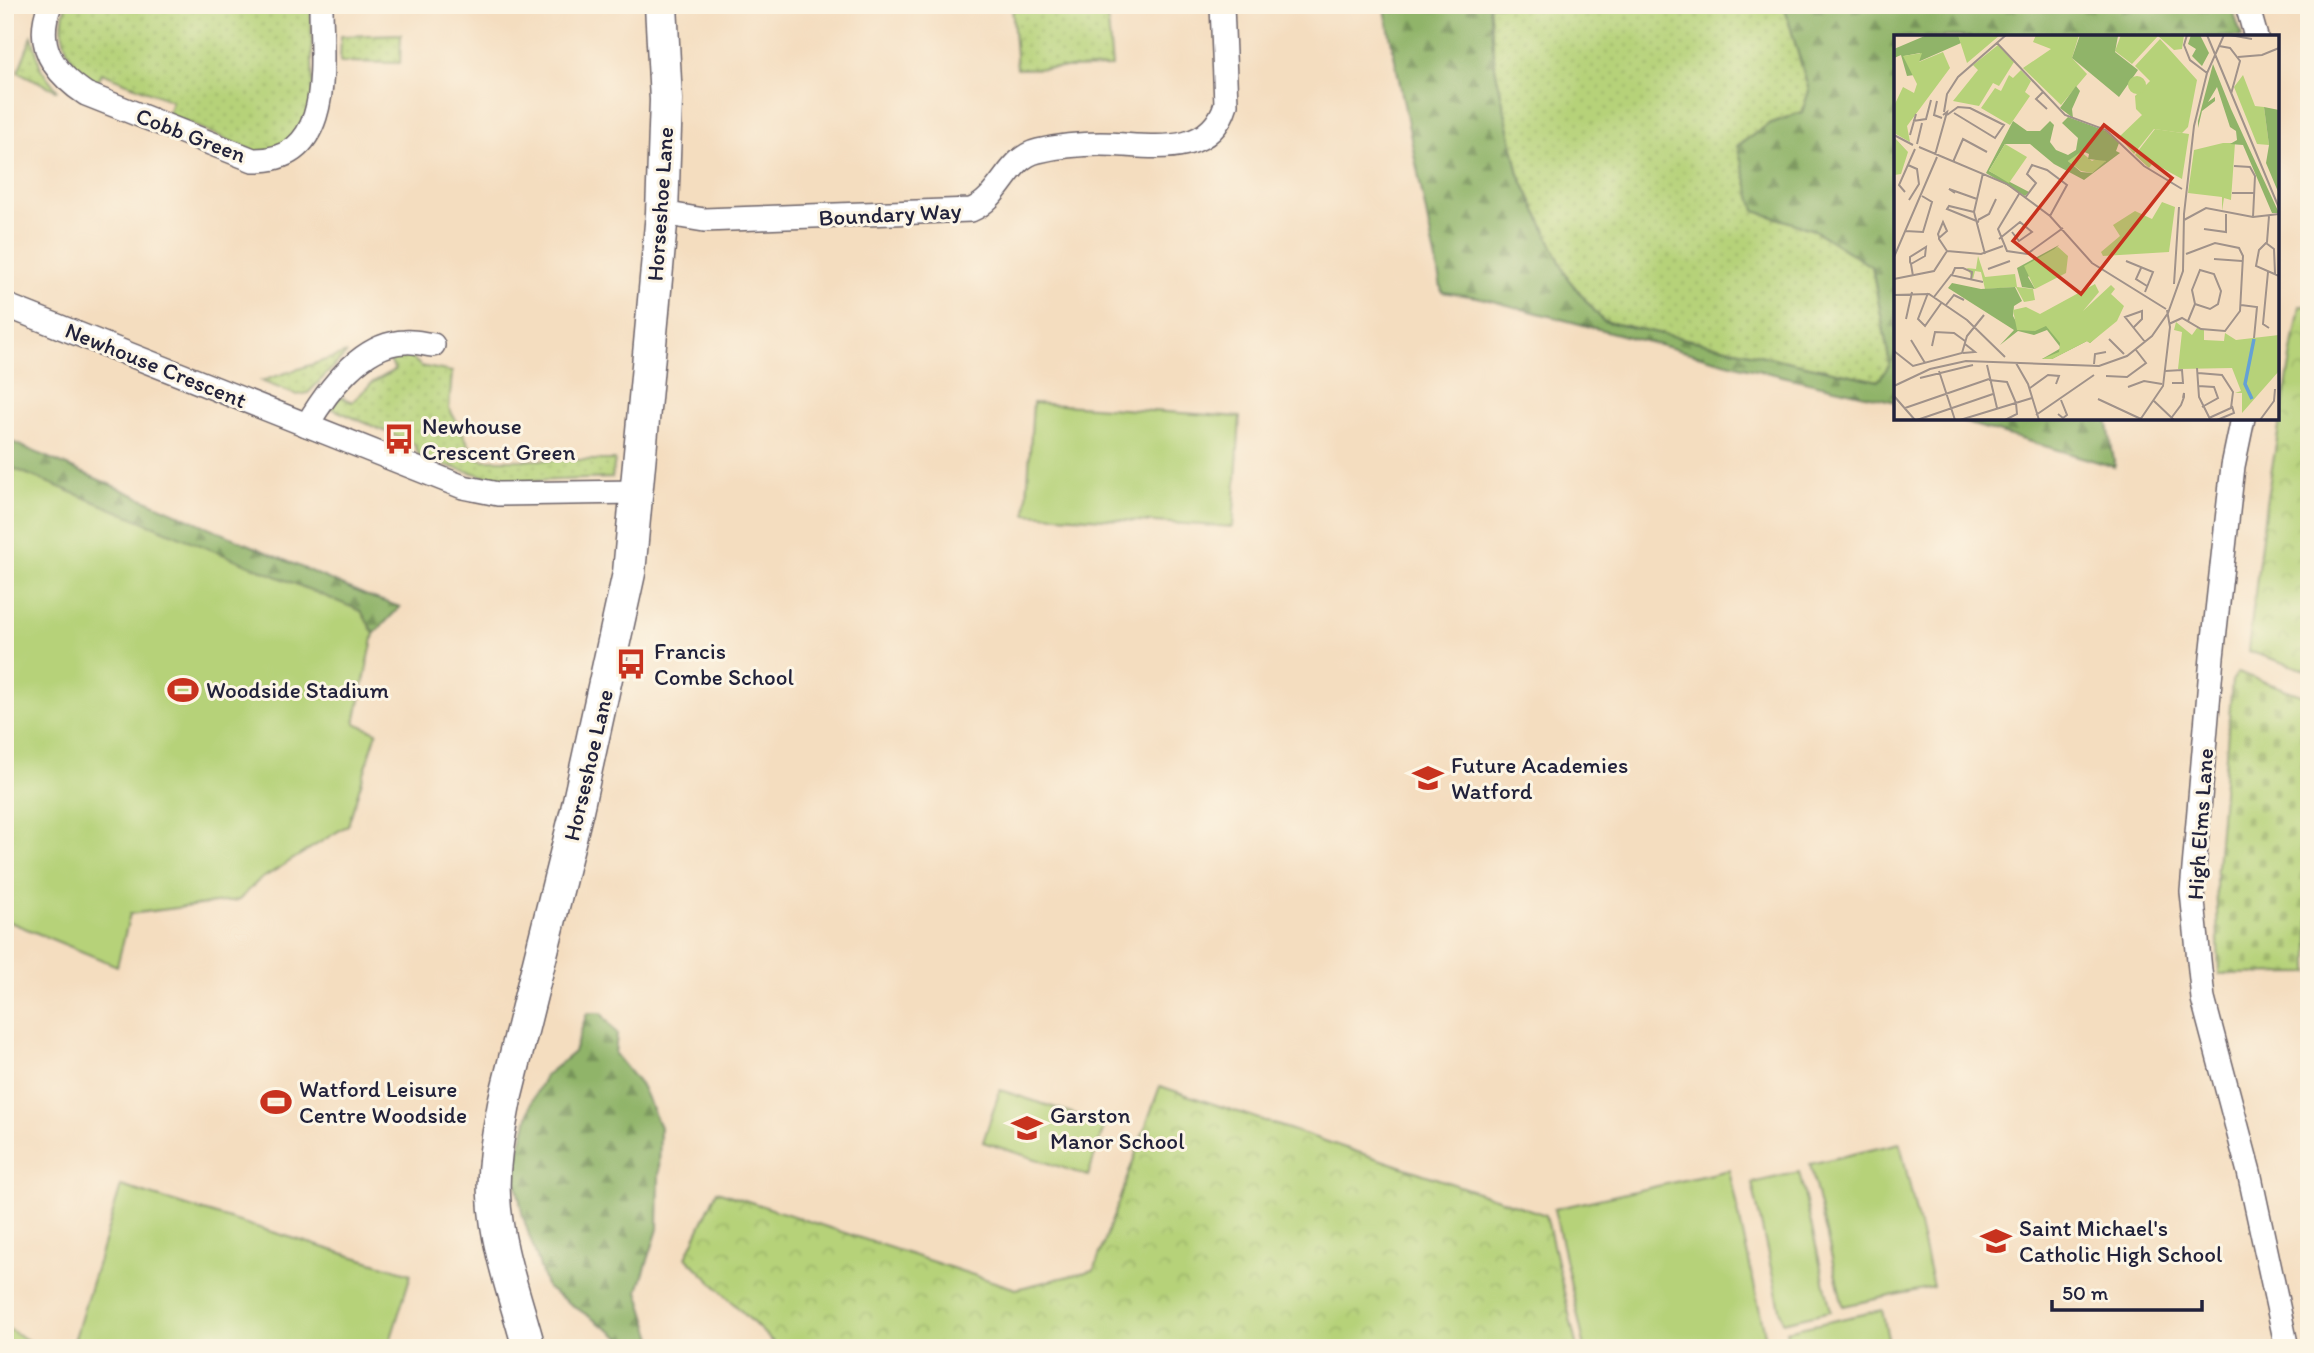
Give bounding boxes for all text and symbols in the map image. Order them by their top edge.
inset map [1894,35,2279,420]
street label: Cobb Green [132,101,250,169]
street label: Horseshoe Lane [641,126,679,282]
street label: Boundary Way [818,196,962,232]
street label: Newhouse Crescent [61,316,251,414]
place label: Newhouse Crescent Green [422,412,575,466]
bus stop icon: Newhouse Crescent Green [382,422,416,456]
place label: Francis Combe School [654,637,795,691]
bus stop icon: Francis Combe School [614,647,648,681]
sports icon: Woodside Stadium [166,673,200,707]
place label: Woodside Stadium [206,676,389,704]
street label: Horseshoe Lane [557,686,619,844]
street label: High Elms Lane [2181,747,2219,901]
place label: Future Academies Watford [1451,751,1628,805]
school or university icon: Future Academies Watford [1411,761,1445,795]
place label: Watford Leisure Centre Woodside [299,1075,467,1129]
sports icon: Watford Leisure Centre Woodside [259,1085,293,1119]
place label: Garston Manor School [1050,1101,1185,1155]
school or university icon: Garston Manor School [1010,1111,1044,1145]
place label: Saint Michael's Catholic High School [2019,1214,2223,1268]
school or university icon: Saint Michael's Catholic High School [1979,1224,2013,1258]
scale bar [2052,1269,2202,1313]
text: 50 m [2062,1280,2109,1305]

